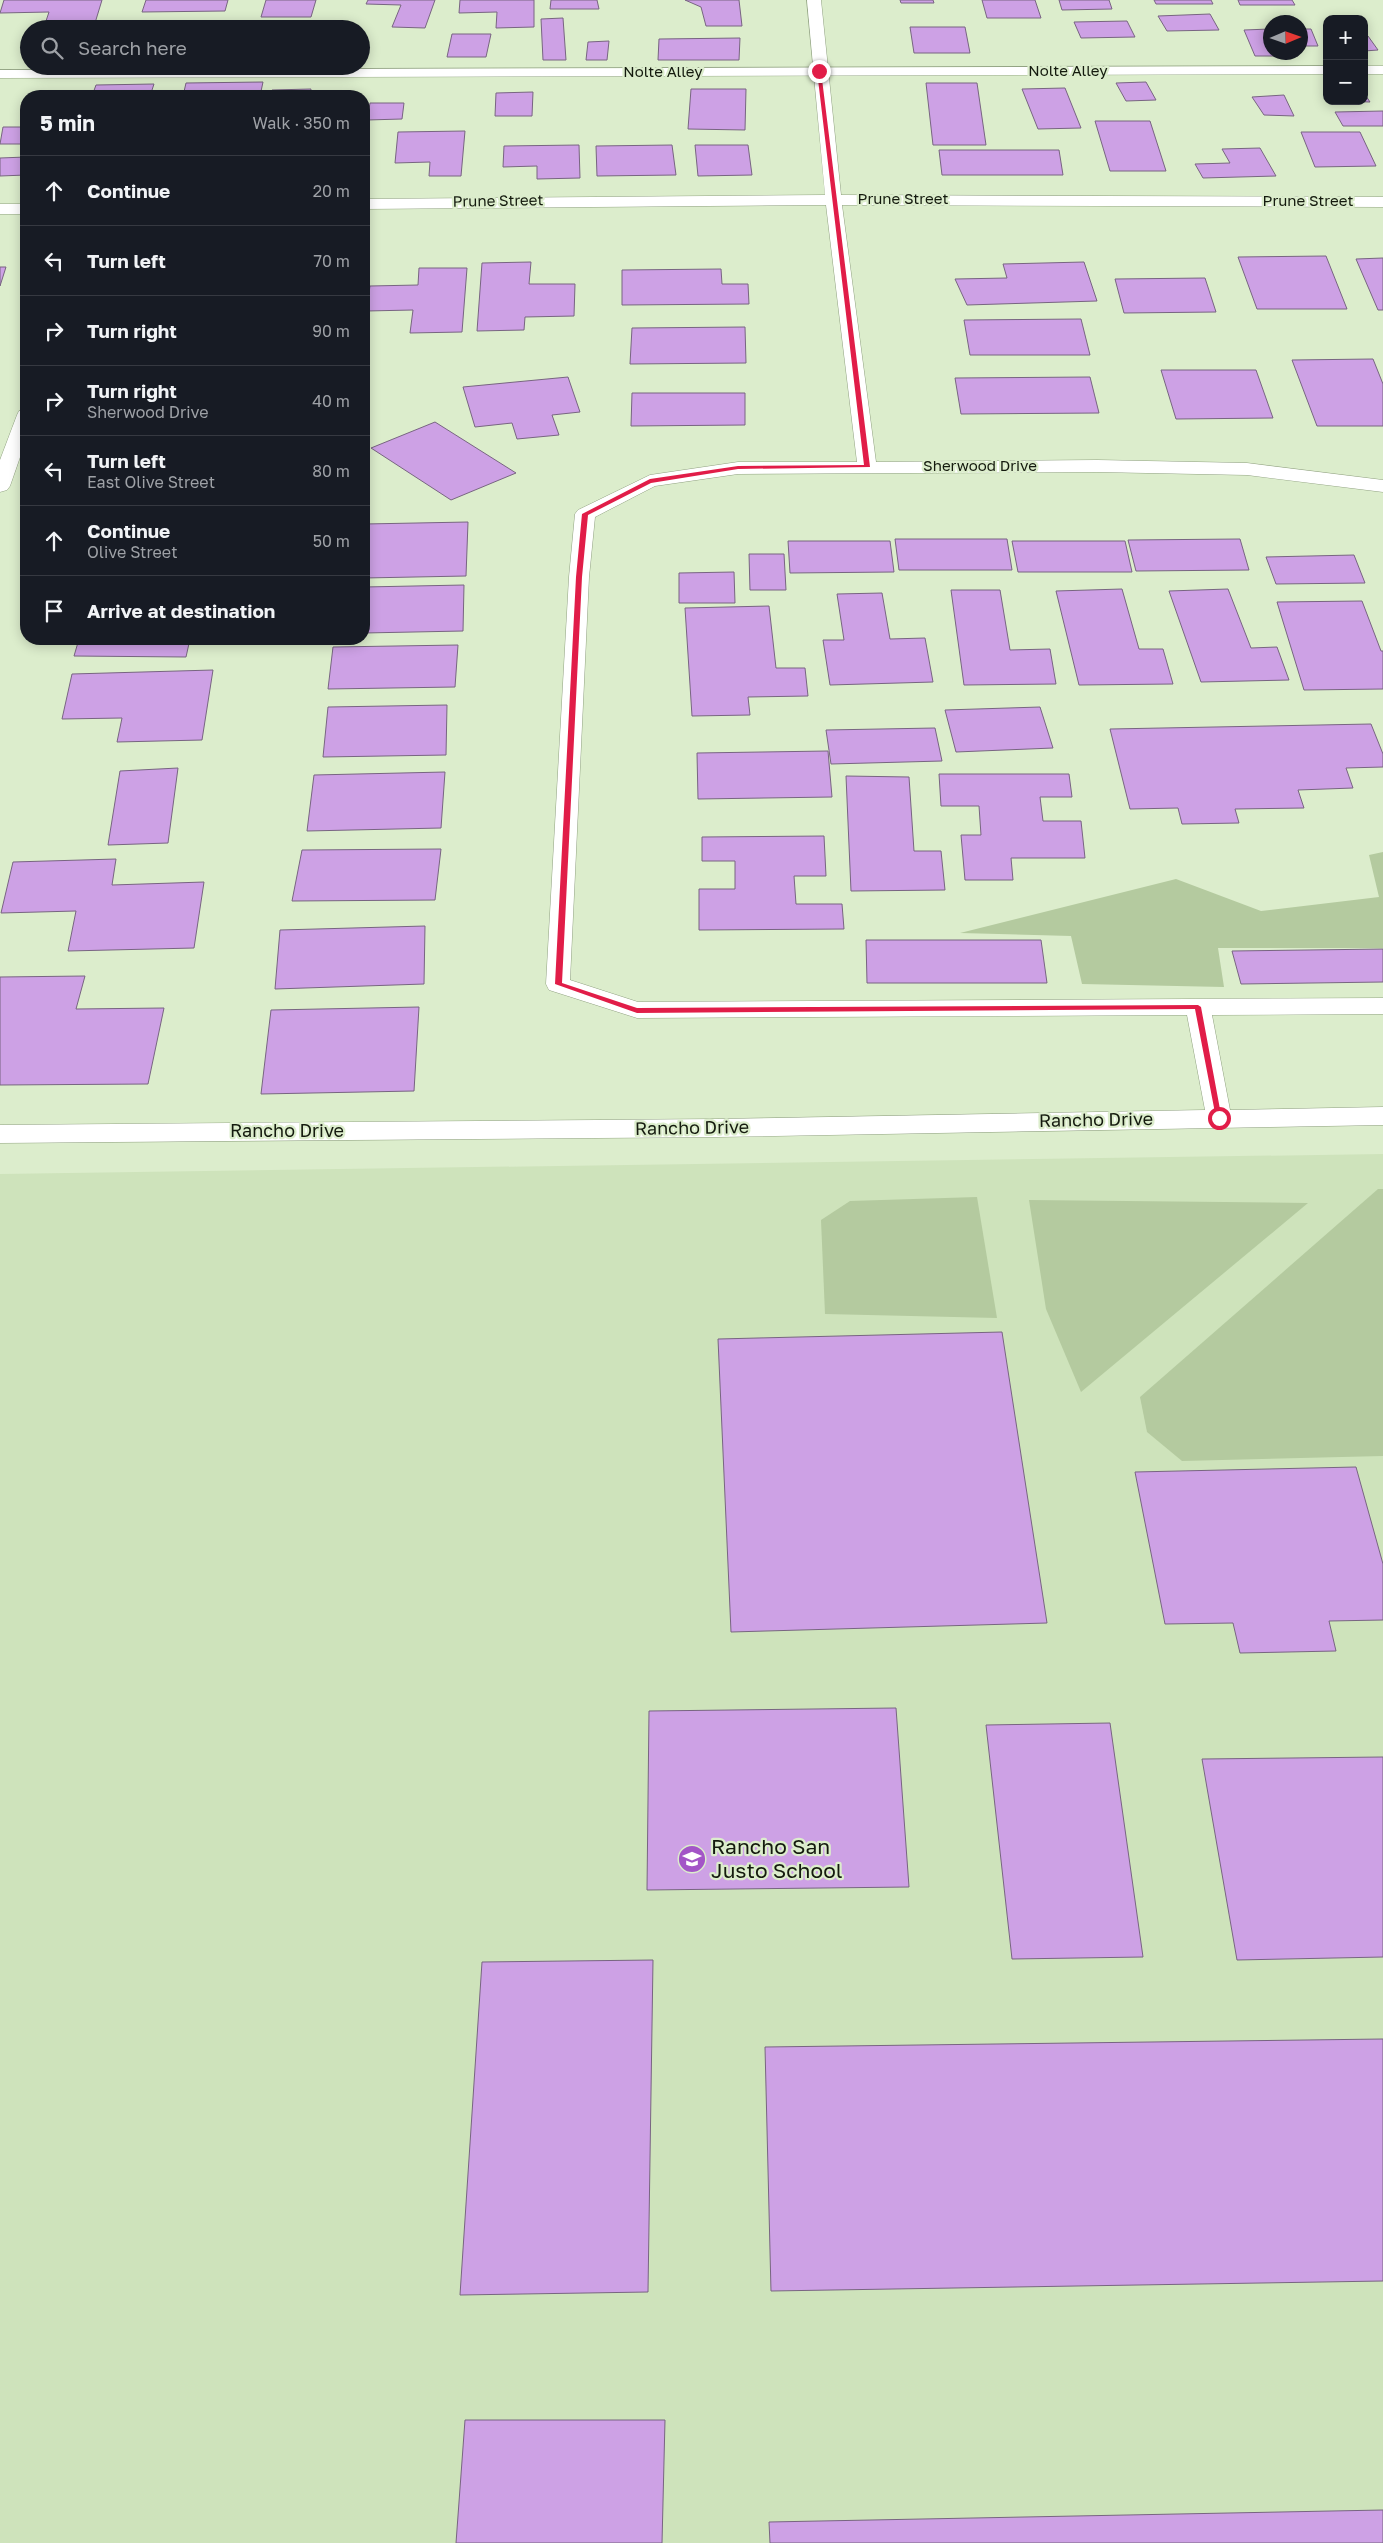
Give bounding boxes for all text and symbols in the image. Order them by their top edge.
north arrow [1263,15,1308,60]
map controls [1323,15,1368,105]
button: + [1323,15,1368,60]
search box [20,20,370,75]
icon: search [38,34,66,62]
text: Search here [78,36,187,59]
route end [808,60,831,83]
button: − [1323,60,1368,105]
street label: Nolte Alley [1028,61,1108,79]
street label: Nolte Alley [623,62,703,80]
text: 5 min [40,110,95,136]
text: Walk · 350 m [253,113,350,133]
icon: ahead [40,177,68,205]
text: Continue [87,179,170,202]
text: 20 m [313,181,350,201]
street label: Prune Street [858,189,948,207]
street label: Prune Street [452,190,544,210]
street label: Prune Street [1263,191,1353,209]
icon: left [40,247,68,275]
text: Turn left [87,249,166,272]
text: 70 m [313,251,350,271]
icon: right [40,317,68,345]
text: Turn right [87,319,177,342]
text: 90 m [312,321,350,341]
text: Turn right [87,379,177,402]
icon: right [40,387,68,415]
text: 40 m [312,391,350,411]
text: Sherwood Drive [87,402,208,422]
text: Turn left [87,449,166,472]
street label: Sherwood Drive [923,456,1037,474]
icon: left [40,457,68,485]
text: 80 m [312,461,350,481]
text: East Olive Street [87,472,215,492]
text: Continue [87,519,170,542]
icon: ahead [40,527,68,555]
text: 50 m [313,531,350,551]
text: Olive Street [87,542,178,562]
icon: arrive [40,597,68,625]
text: Arrive at destination [87,599,275,622]
street label: Rancho Drive [1039,1107,1153,1131]
route start [1208,1107,1231,1130]
street label: Rancho Drive [635,1115,749,1139]
street label: Rancho Drive [230,1119,344,1141]
place label: Rancho San Justo School [711,1833,842,1883]
school or university icon: Rancho San Justo School [677,1844,707,1874]

